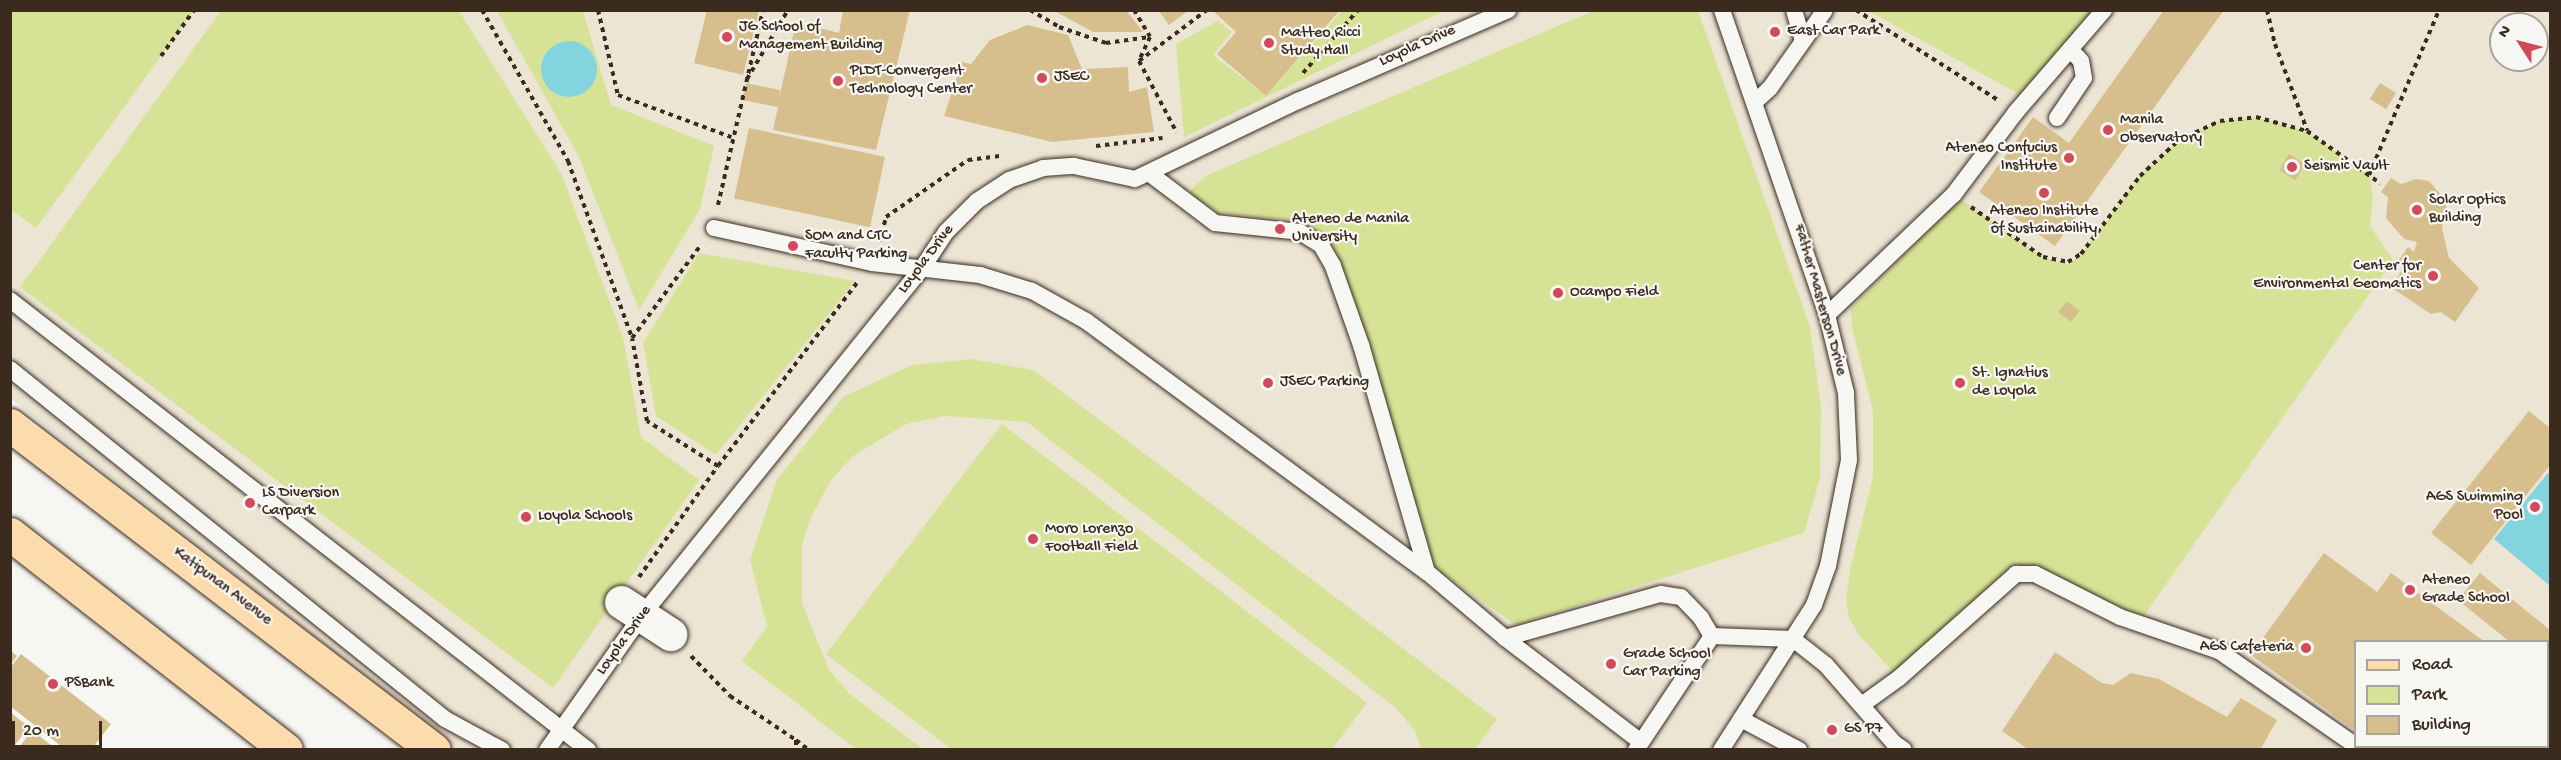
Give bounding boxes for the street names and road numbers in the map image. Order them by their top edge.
street label: Loyola Drive [1377,22,1459,72]
street label: Loyola Drive [895,222,959,298]
street label: Father Masterson Drive [1788,222,1850,378]
street label: Katipunan Avenue [169,544,275,630]
street label: Loyola Drive [593,602,657,680]

